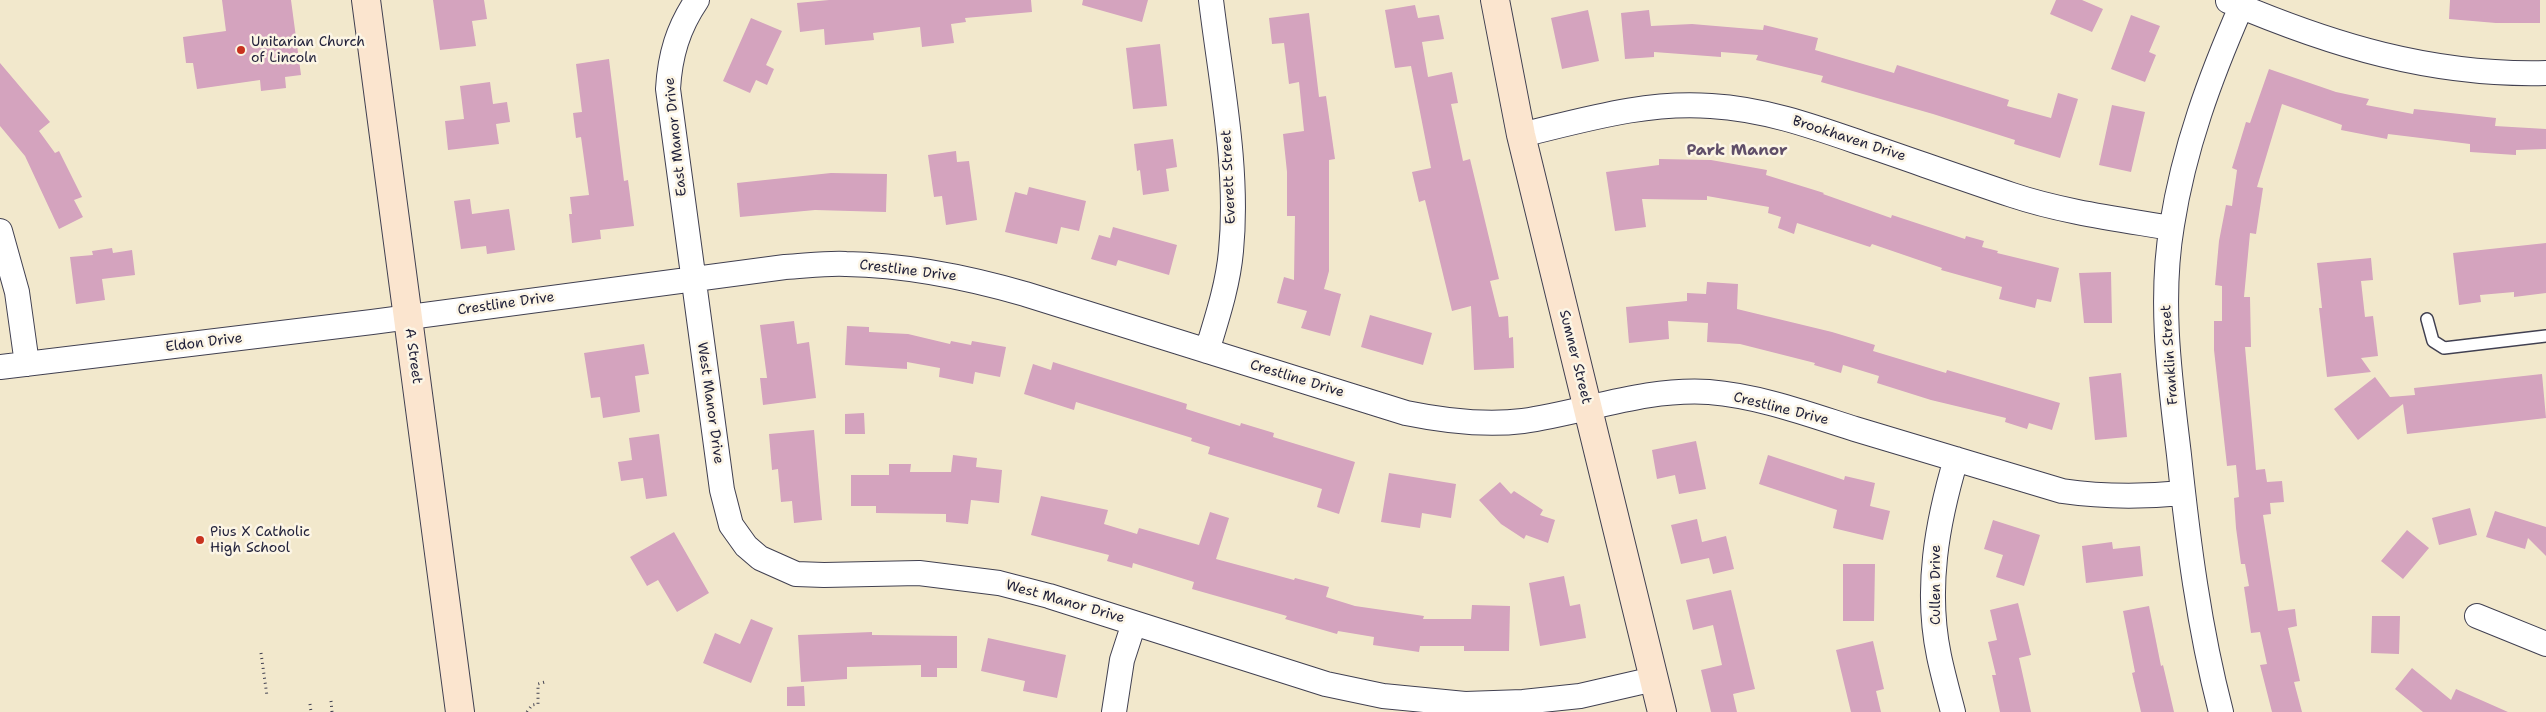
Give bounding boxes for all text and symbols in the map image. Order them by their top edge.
place label: Unitarian Church of Lincoln [251,34,365,66]
marker: Unitarian Church of Lincoln [235,44,247,56]
street label: East Manor Drive [661,77,691,197]
street label: Brookhaven Drive [1790,113,1908,165]
street label: Everett Street [1218,129,1240,225]
district label: Park Manor [1686,141,1788,161]
street label: Crestline Drive [858,257,958,285]
street label: Crestline Drive [456,289,556,319]
street label: Franklin Street [2158,304,2182,406]
street label: Sumner Street [1555,308,1595,406]
street label: A Street [401,327,425,385]
street label: Eldon Drive [165,330,243,356]
street label: West Manor Drive [693,341,727,465]
street label: Crestline Drive [1248,357,1346,401]
street label: Crestline Drive [1732,389,1830,429]
place label: Pius X Catholic High School [210,524,310,556]
marker: Pius X Catholic High School [194,534,206,546]
street label: Cullen Drive [1928,545,1944,625]
street label: West Manor Drive [1004,577,1126,627]

